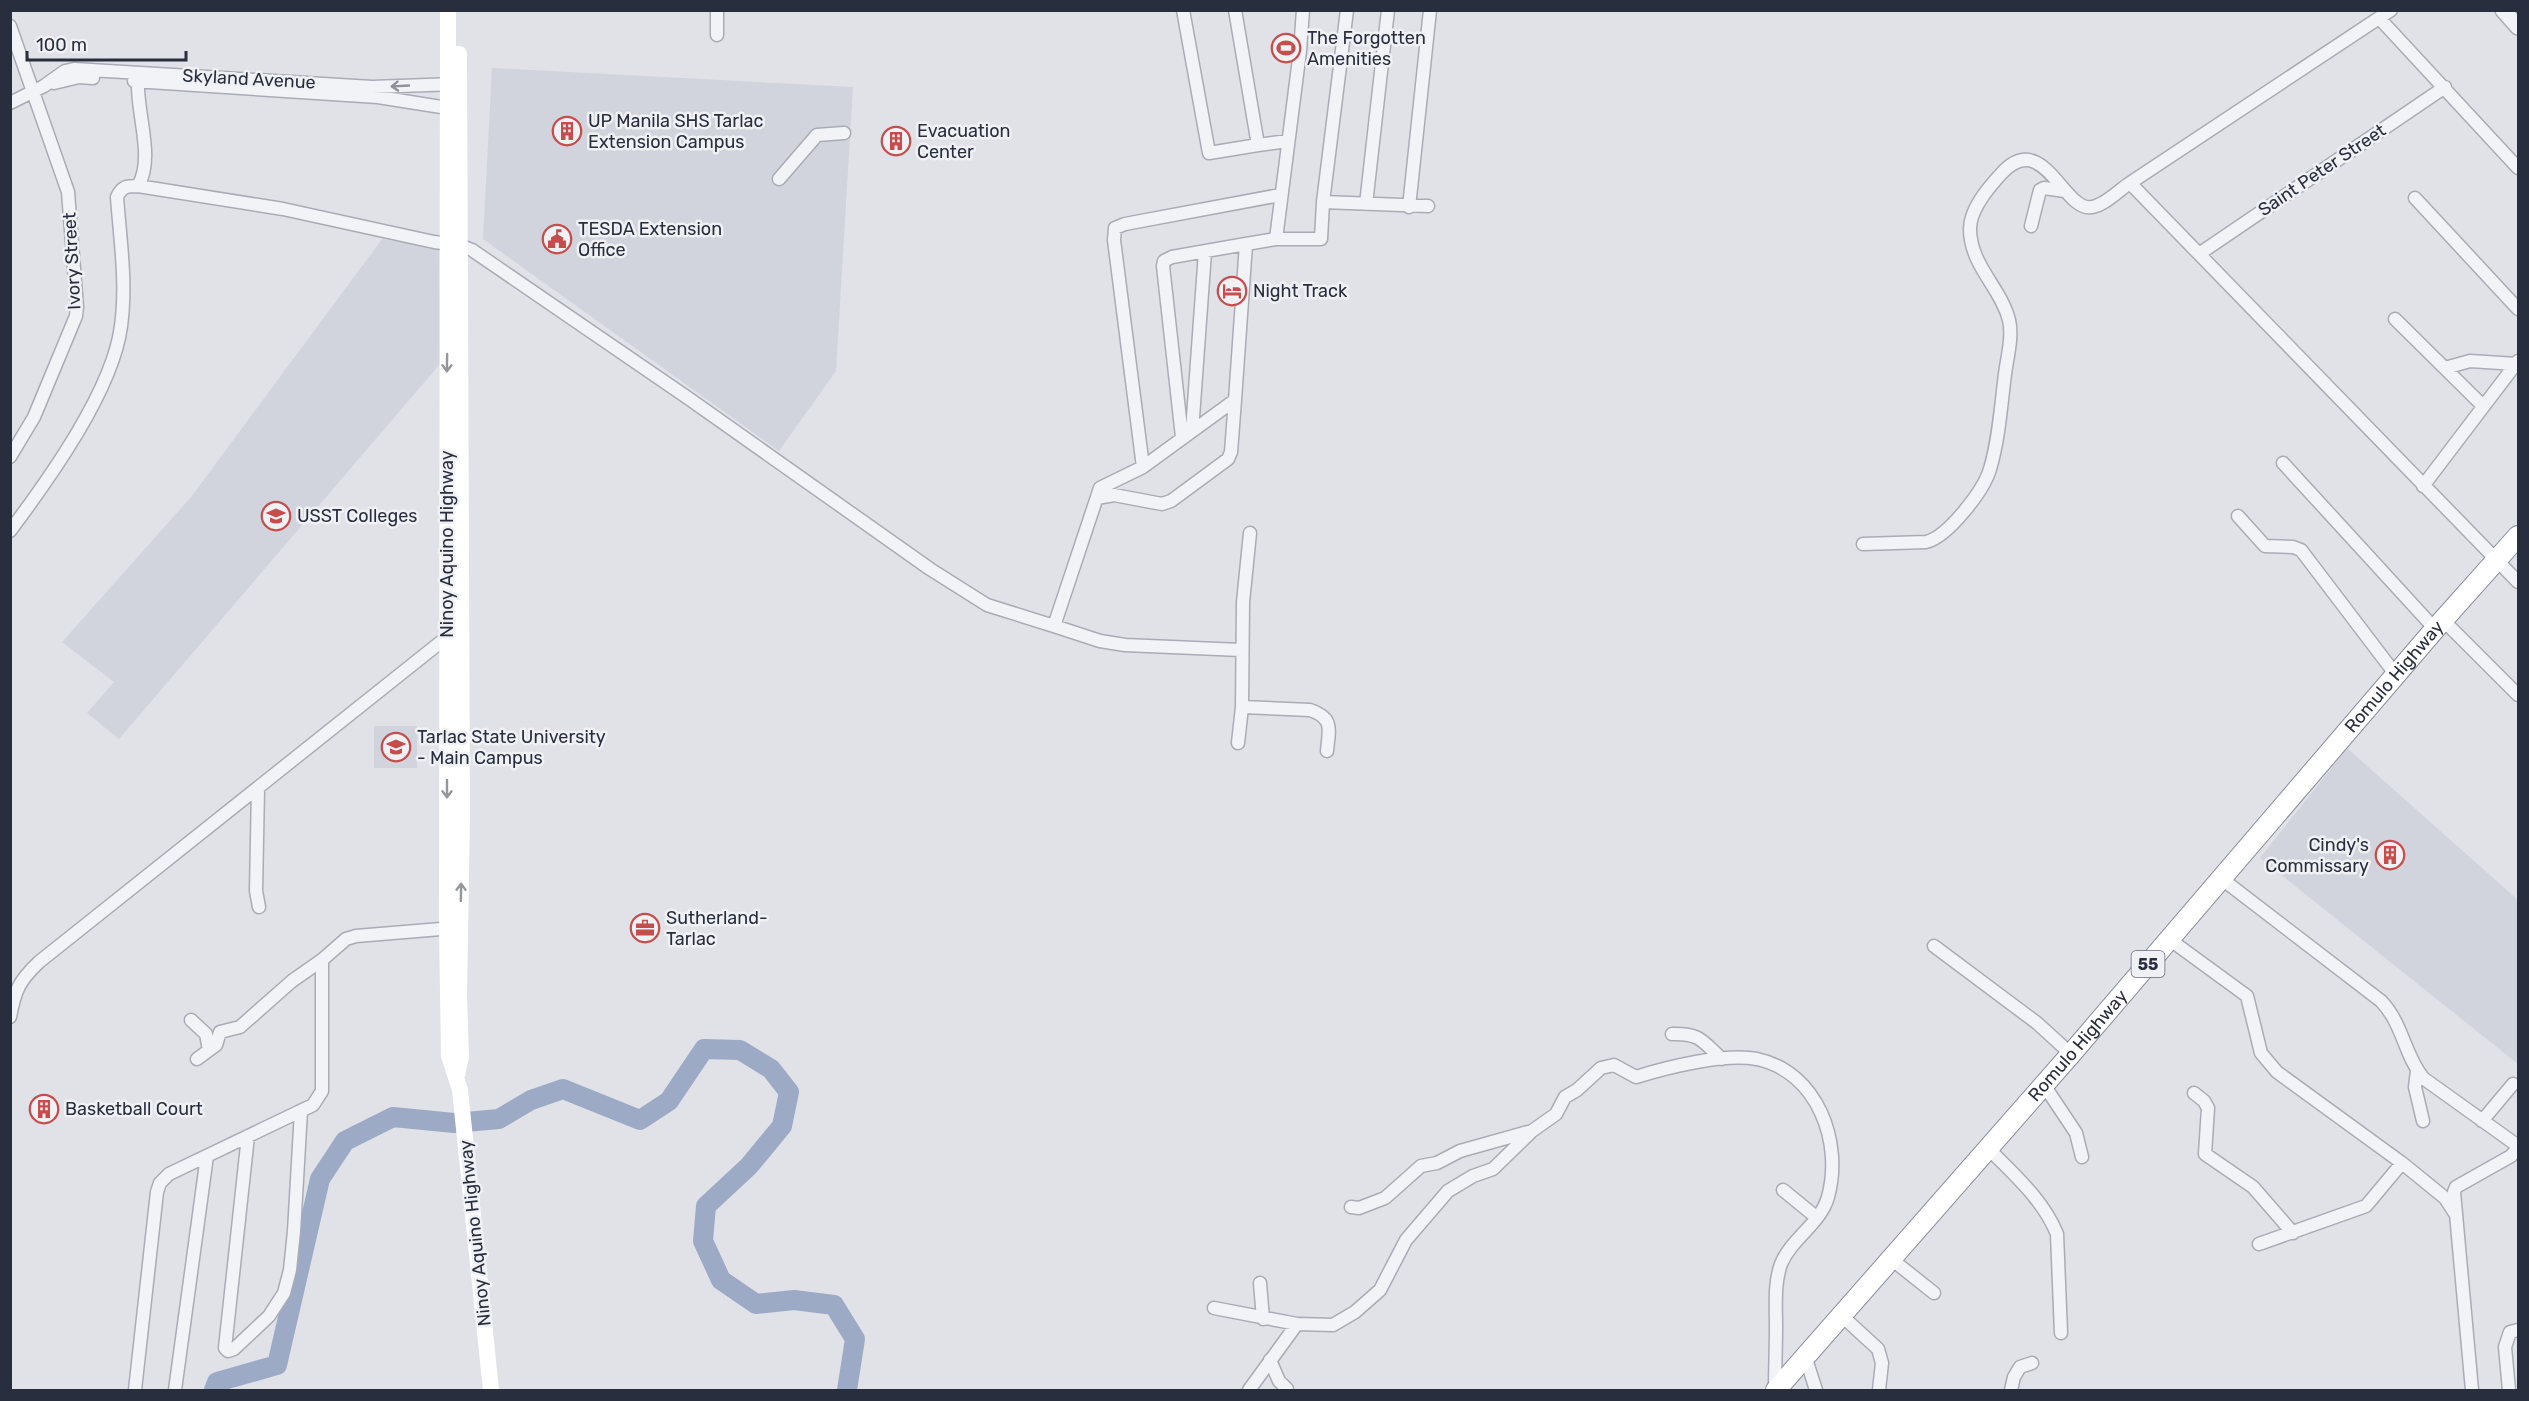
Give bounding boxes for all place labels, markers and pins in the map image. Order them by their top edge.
place label: The Forgotten Amenities [1307,27,1426,70]
sports icon: The Forgotten Amenities [1270,32,1302,64]
place label: UP Manila SHS Tarlac Extension Campus [588,110,763,153]
building icon: UP Manila SHS Tarlac Extension Campus [551,115,583,147]
place label: Evacuation Center [917,120,1010,163]
building icon: Evacuation Center [880,125,912,157]
place label: TESDA Extension Office [578,218,722,261]
public building icon: TESDA Extension Office [541,223,573,255]
hotel icon: Night Track [1216,275,1248,307]
place label: Night Track [1253,280,1348,302]
school or university icon: USST Colleges [260,500,292,532]
place label: USST Colleges [297,505,417,527]
place label: Tarlac State University - Main Campus [417,726,606,769]
school or university icon: Tarlac State University - Main Campus [380,731,412,763]
place label: Cindy's Commissary [2265,834,2369,877]
building icon: Cindy's Commissary [2374,839,2406,871]
place label: Sutherland- Tarlac [666,907,768,950]
office icon: Sutherland- Tarlac [629,912,661,944]
building icon: Basketball Court [28,1093,60,1125]
place label: Basketball Court [65,1098,203,1120]

